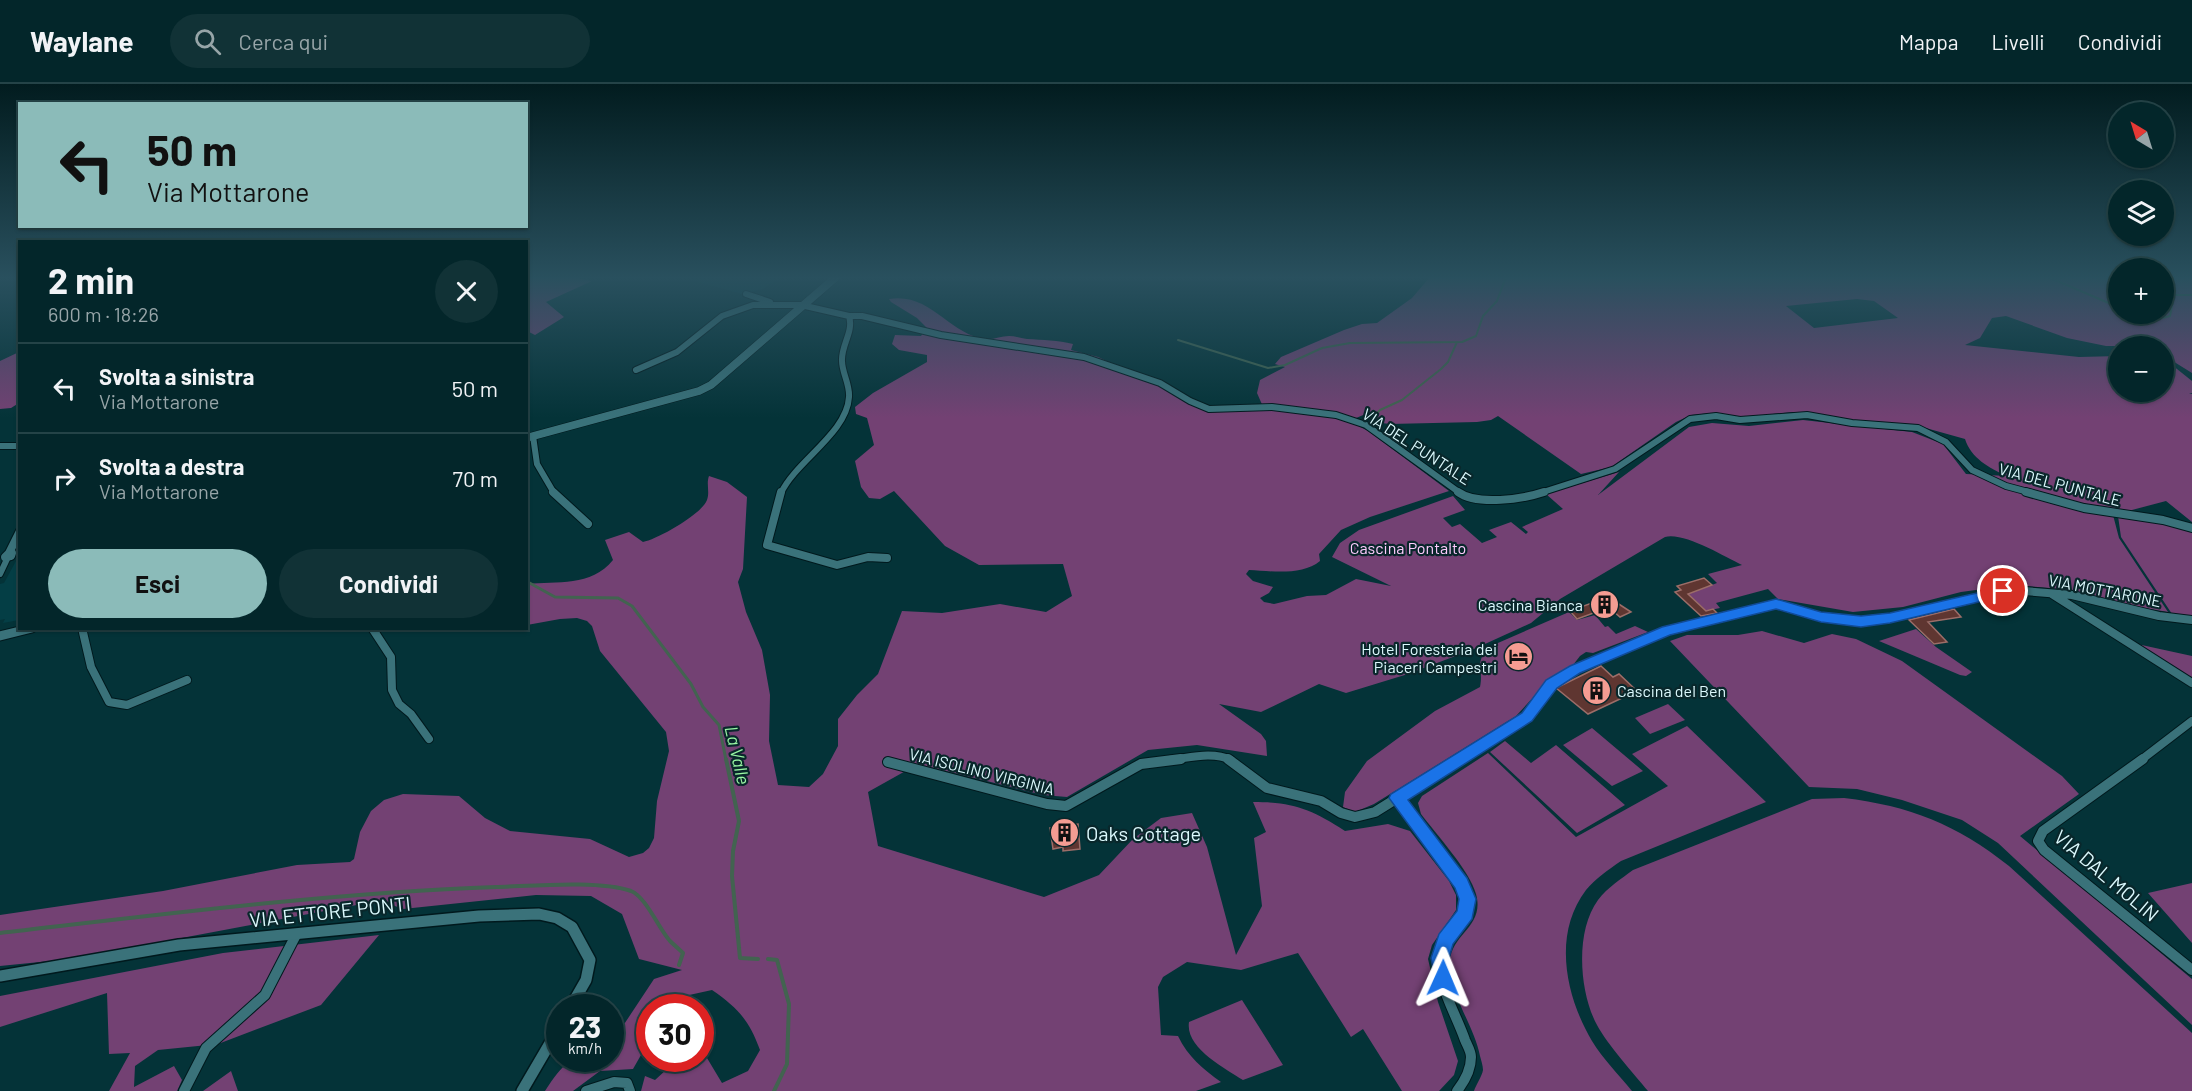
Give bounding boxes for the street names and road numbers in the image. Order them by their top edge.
street label: VIA DEL PUNTALE [1359,404,1475,488]
street label: VIA DEL PUNTALE [1997,459,2123,509]
street label: VIA MOTTARONE [2047,570,2163,610]
street label: VIA ISOLINO VIRGINIA [907,744,1057,798]
street label: VIA DAL MOLIN [2050,824,2164,926]
street label: VIA ETTORE PONTI [248,891,412,931]

